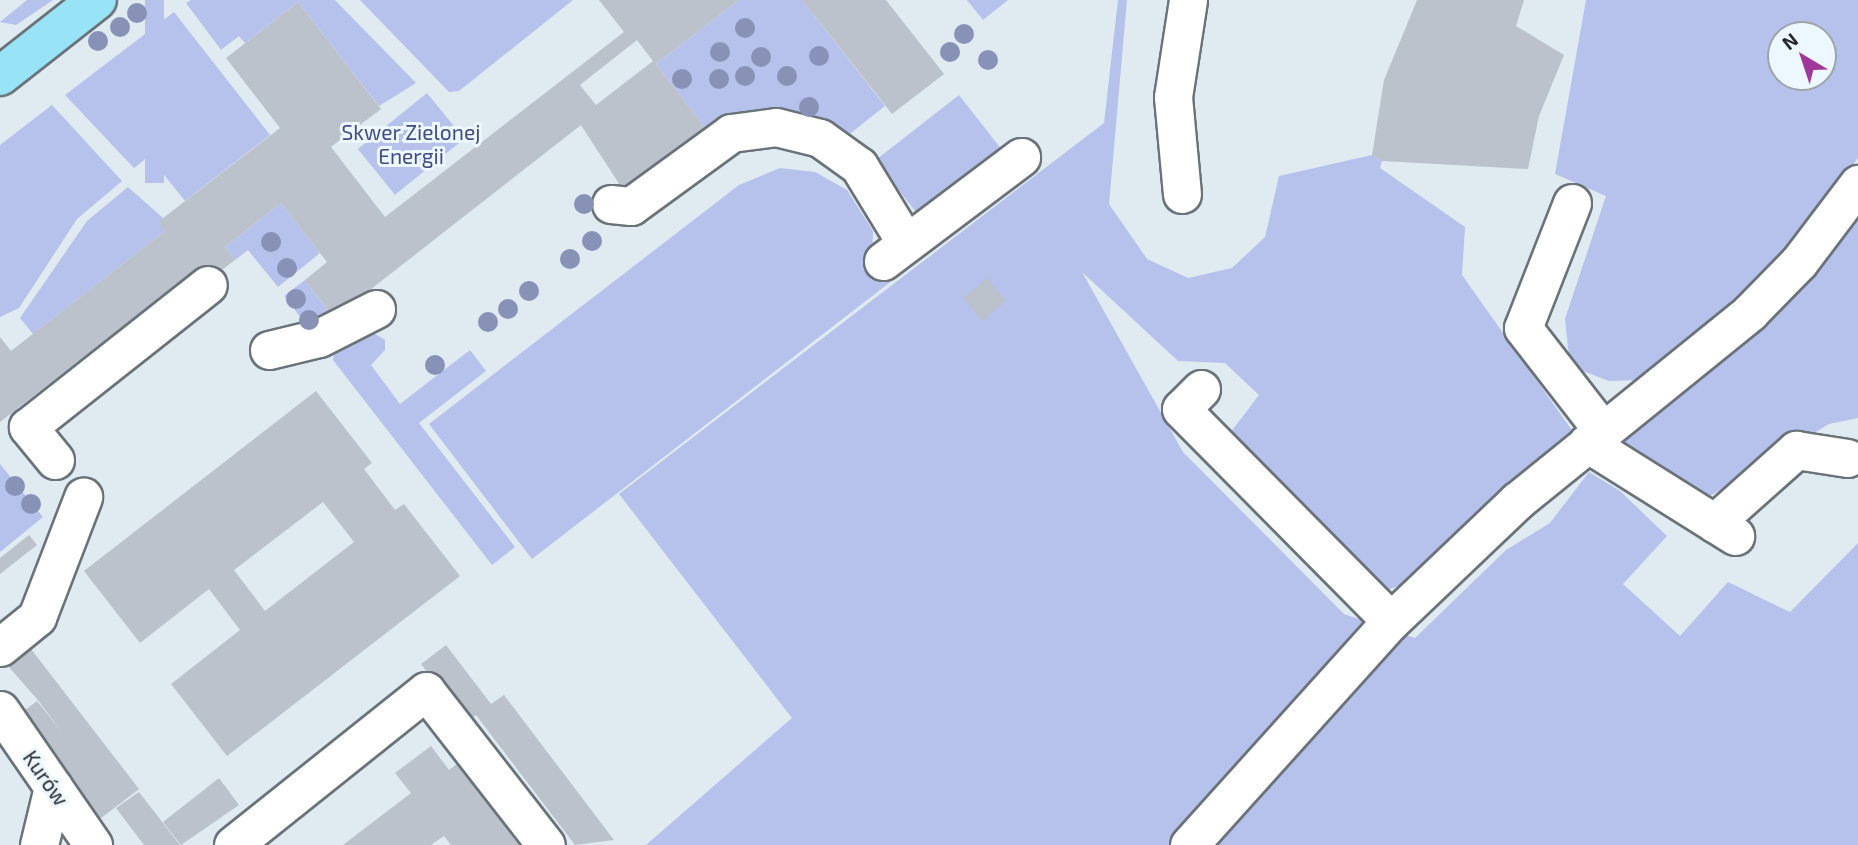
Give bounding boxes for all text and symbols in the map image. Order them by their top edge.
north arrow [1767,21,1837,91]
text: N [1777,28,1802,54]
park label: Skwer Zielonej Energii [341,119,481,169]
street label: Kurów [18,746,74,810]

